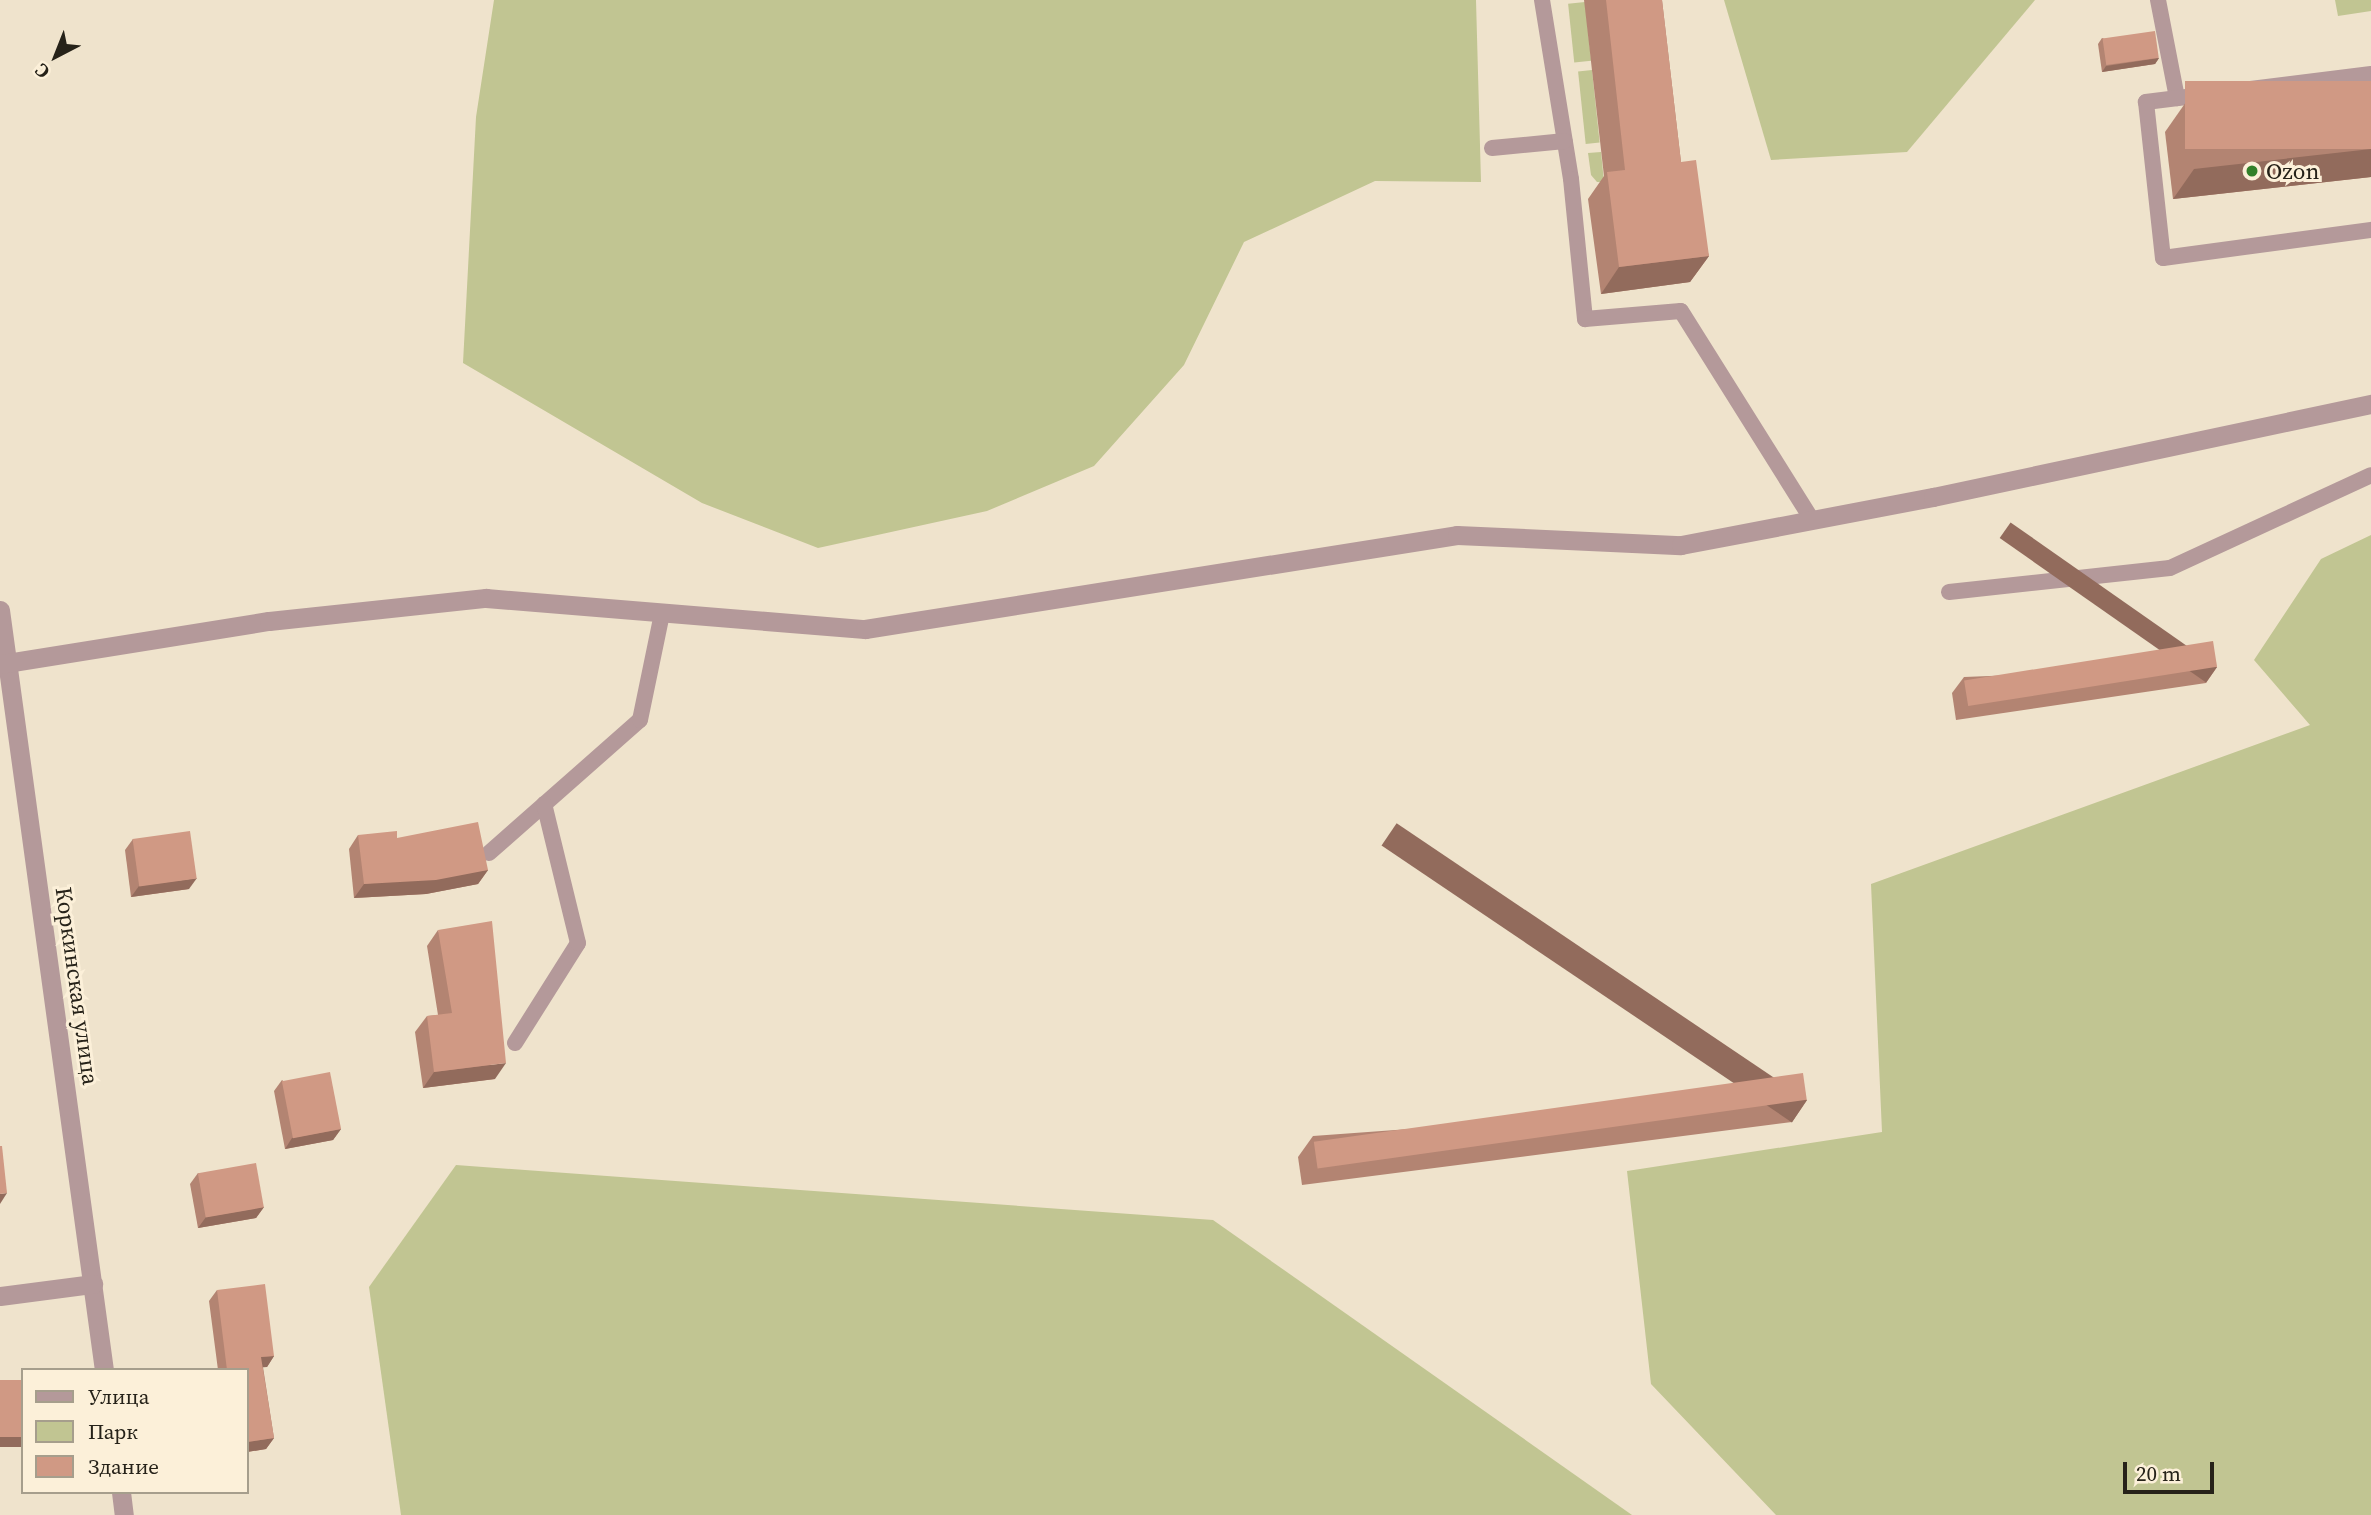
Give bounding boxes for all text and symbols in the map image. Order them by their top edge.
north arrow [21,21,91,91]
text: С [29,58,55,85]
place label: Ozon [2266,157,2319,185]
marker: Ozon [2244,163,2260,179]
street label: Коркинская улица [49,885,105,1087]
legend [21,1368,248,1494]
text: Улица [88,1382,149,1411]
text: Парк [88,1417,138,1446]
scale bar [2126,1448,2217,1492]
text: Здание [88,1452,159,1481]
text: 20 m [2136,1459,2181,1488]

